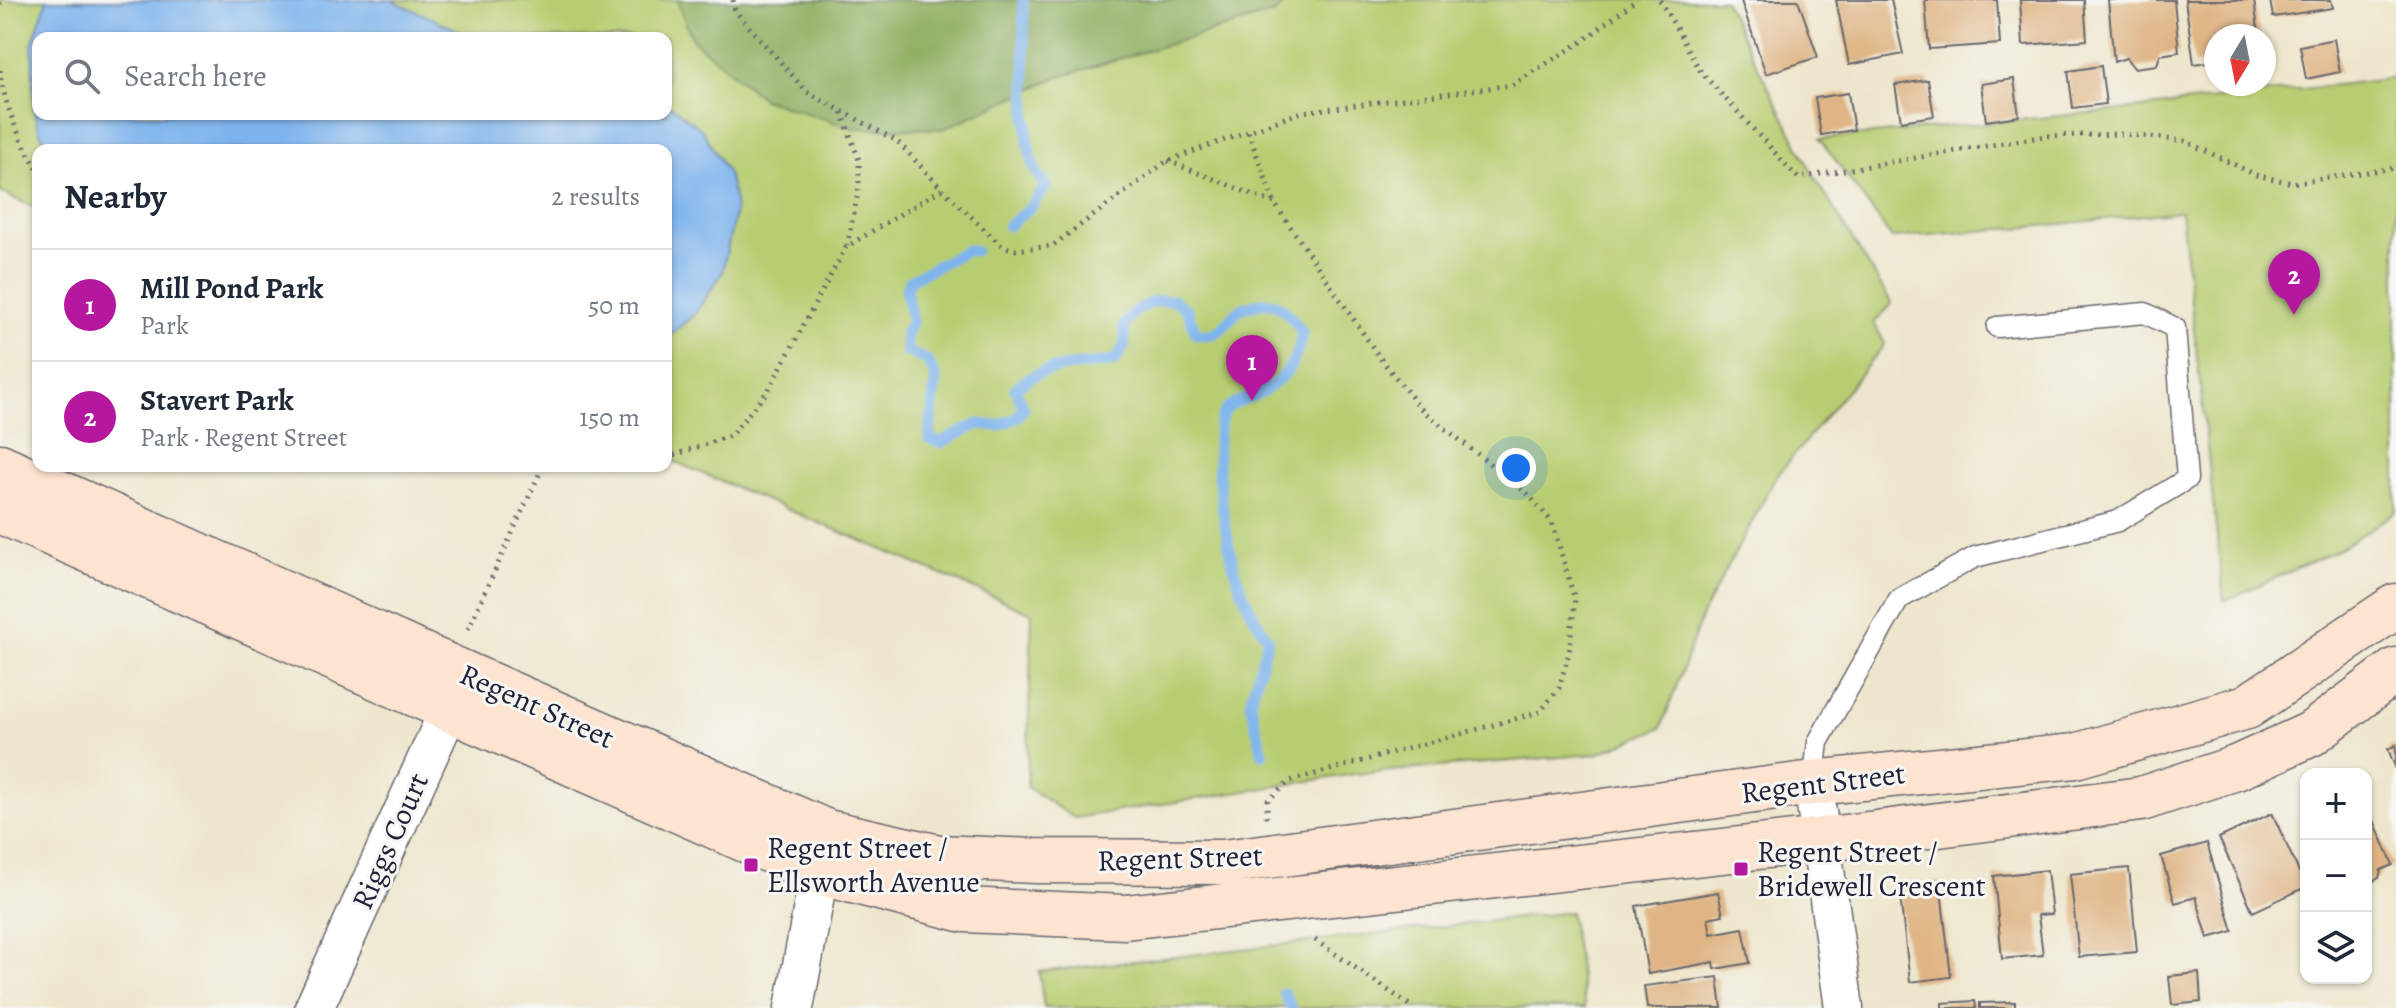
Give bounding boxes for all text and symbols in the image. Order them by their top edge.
north arrow [2204,24,2276,96]
search box [32,32,672,120]
icon: search [60,54,104,98]
text: Search here [124,56,267,96]
text: Nearby [64,173,167,220]
text: 2 results [551,179,640,214]
pin: 2 [2268,249,2320,315]
text: Mill Pond Park [140,268,324,308]
text: 1 [85,288,95,323]
text: 50 m [588,288,640,323]
text: Park [140,308,189,343]
pin: 1 [1226,335,1278,401]
text: Stavert Park [140,380,294,420]
text: 2 [84,400,96,435]
text: 150 m [579,400,640,435]
text: Park · Regent Street [140,420,347,455]
your location [1496,448,1536,488]
street label: Regent Street [453,654,621,758]
street label: Regent Street [1739,753,1907,813]
street label: Riggs Court [342,766,438,916]
map controls [2300,768,2372,984]
button: + [2300,768,2372,840]
place label: Regent Street / Ellsworth Avenue [767,828,980,902]
place label: Regent Street / Bridewell Crescent [1757,832,1986,906]
street label: Regent Street [1097,835,1263,881]
button: − [2300,840,2372,912]
marker: Regent Street / Ellsworth Avenue [742,856,760,874]
marker: Regent Street / Bridewell Crescent [1732,860,1750,878]
button: layers [2300,912,2372,984]

